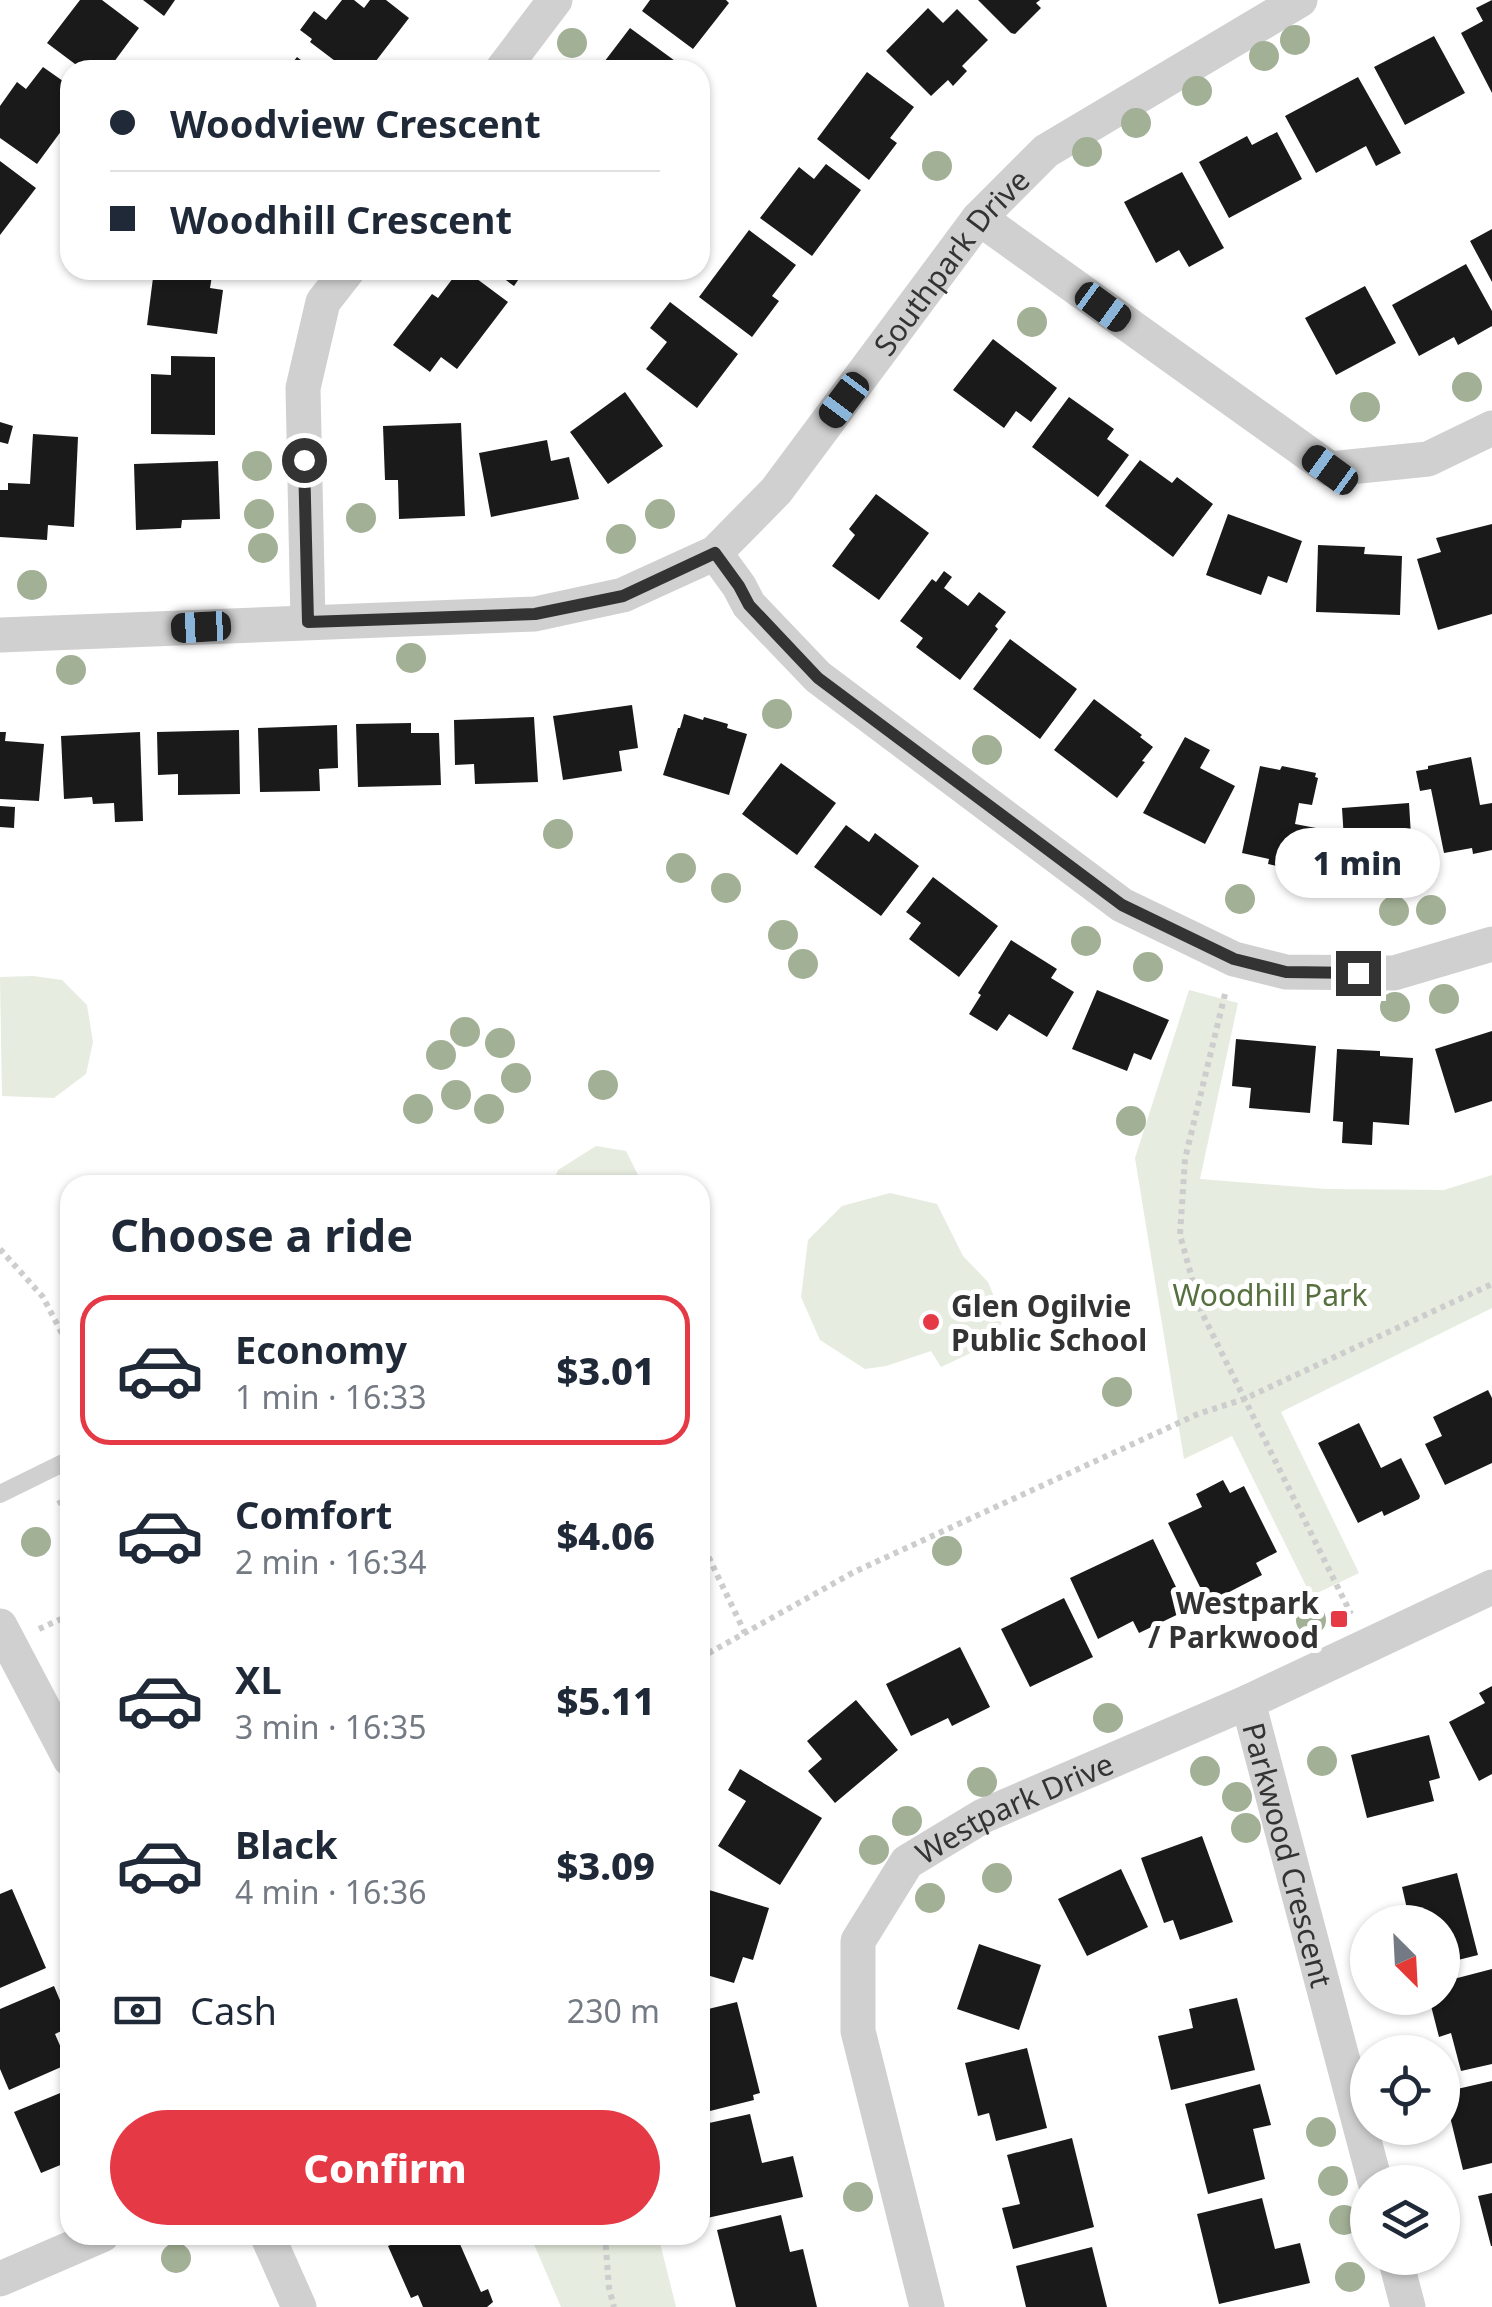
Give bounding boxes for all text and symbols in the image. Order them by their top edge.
text: Woodview Crescent [170,97,541,149]
street label: Southpark Drive [864,159,1038,363]
text: Woodhill Crescent [170,193,512,245]
car [1070,277,1136,337]
car [814,367,874,433]
route start [282,438,327,483]
car [1297,440,1363,500]
car [170,610,232,644]
callout: 1 min [1276,828,1440,898]
text: 1 min [1313,841,1402,884]
route end [1336,951,1381,996]
text: Choose a ride [110,1204,413,1265]
park label: Woodhill Park [1173,1274,1368,1315]
place label: Glen Ogilvie Public School [951,1285,1147,1360]
marker: Glen Ogilvie Public School [920,1311,942,1333]
text: Economy [235,1323,407,1375]
icon: car [115,1325,205,1415]
text: $3.01 [556,1344,655,1396]
text: 1 min · 16:33 [235,1375,427,1418]
text: Comfort [235,1488,392,1540]
icon: car [115,1490,205,1580]
text: $4.06 [556,1509,655,1561]
text: 2 min · 16:34 [235,1540,427,1583]
place label: Westpark / Parkwood [1148,1582,1319,1657]
marker: Westpark / Parkwood [1328,1608,1350,1630]
text: XL [235,1653,282,1705]
icon: car [115,1655,205,1745]
text: $5.11 [556,1674,655,1726]
text: 3 min · 16:35 [235,1705,427,1748]
street label: Parkwood Crescent [1234,1718,1343,1992]
street label: Westpark Drive [907,1742,1119,1873]
text: Black [235,1818,338,1870]
icon: car [115,1820,205,1910]
text: $3.09 [556,1839,655,1891]
text: 4 min · 16:36 [235,1870,427,1913]
north arrow [1350,1905,1460,2015]
map controls [1350,1905,1460,2275]
icon: cash [110,1983,165,2038]
text: Cash [190,1984,277,2036]
text: 230 m [567,1989,660,2032]
button: locate [1350,2035,1460,2145]
button: Confirm [110,2110,660,2225]
button: layers [1350,2165,1460,2275]

